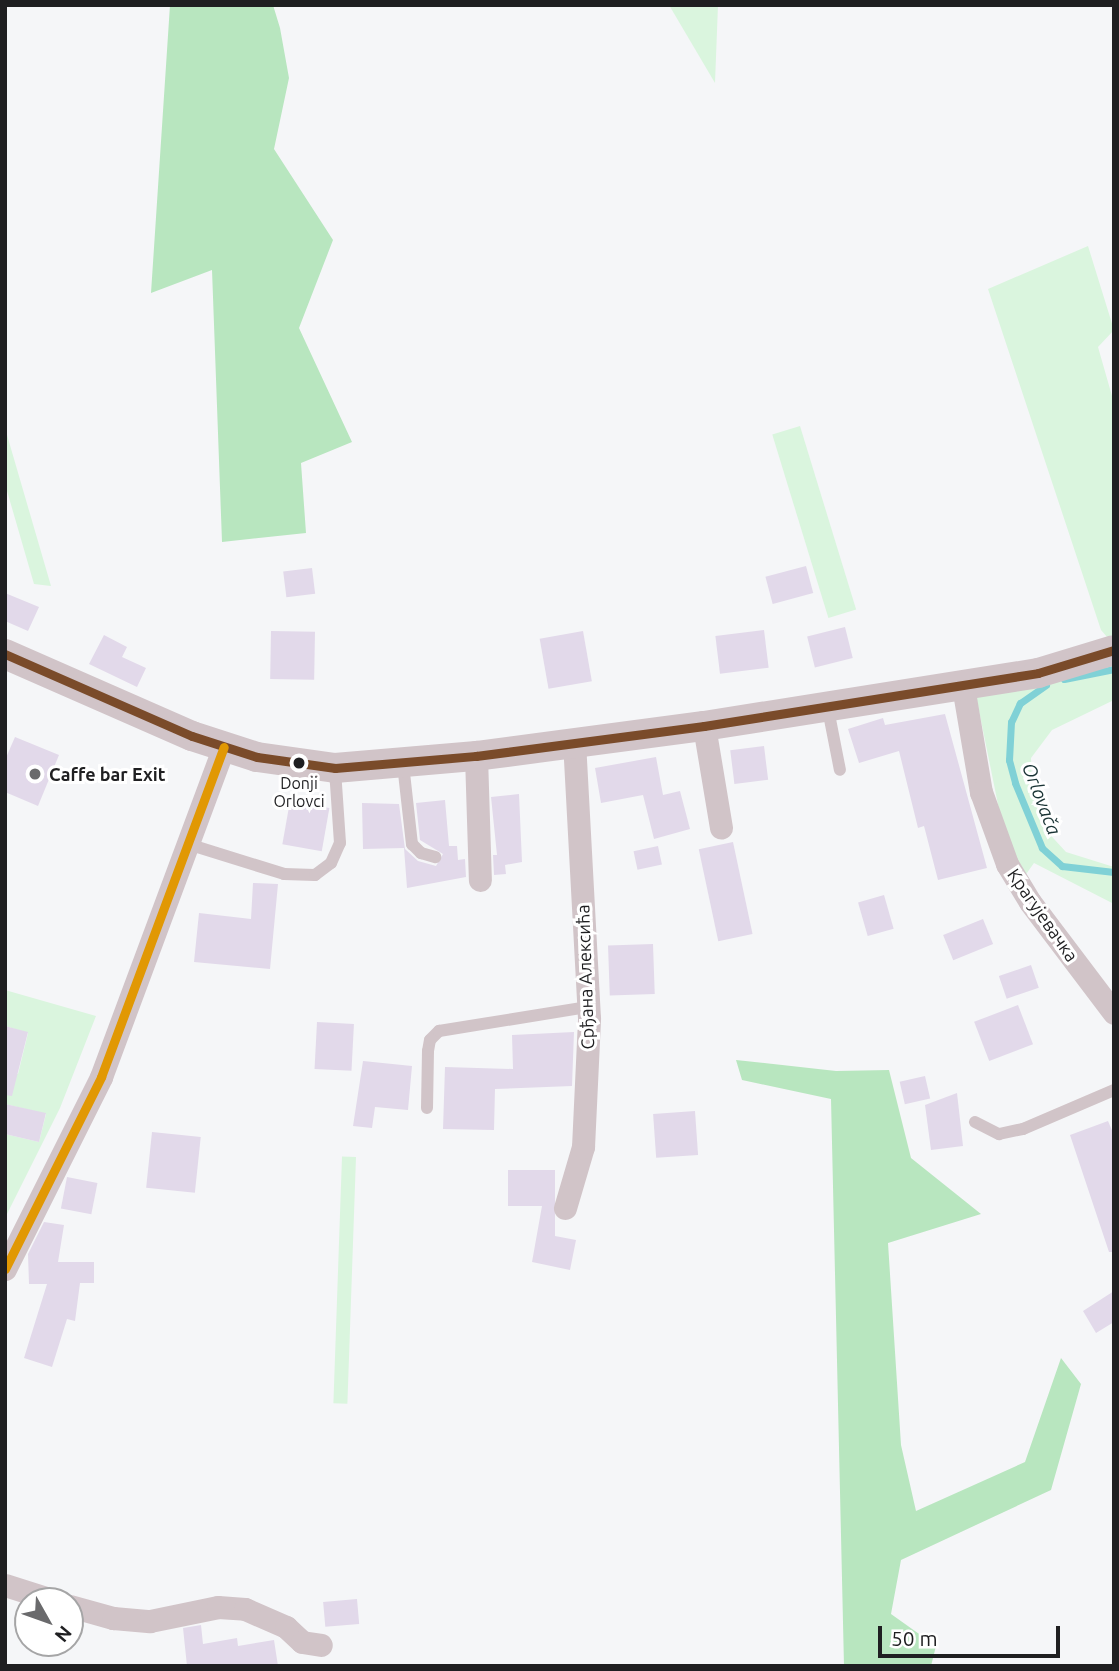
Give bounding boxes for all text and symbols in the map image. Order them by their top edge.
marker: Donji Orlovci [292,756,306,770]
water label: Orlovača [1017,760,1065,838]
place label: Caffe bar Exit [49,763,166,785]
marker: Caffe bar Exit [27,766,43,782]
place label: Donji Orlovci [273,773,325,811]
street label: Крагујевачка [1003,864,1083,966]
street label: Срђана Алексића [572,904,598,1050]
north arrow [14,1587,84,1657]
scale bar [881,1612,1063,1656]
text: N [51,1622,77,1647]
text: 50 m [891,1626,938,1650]

